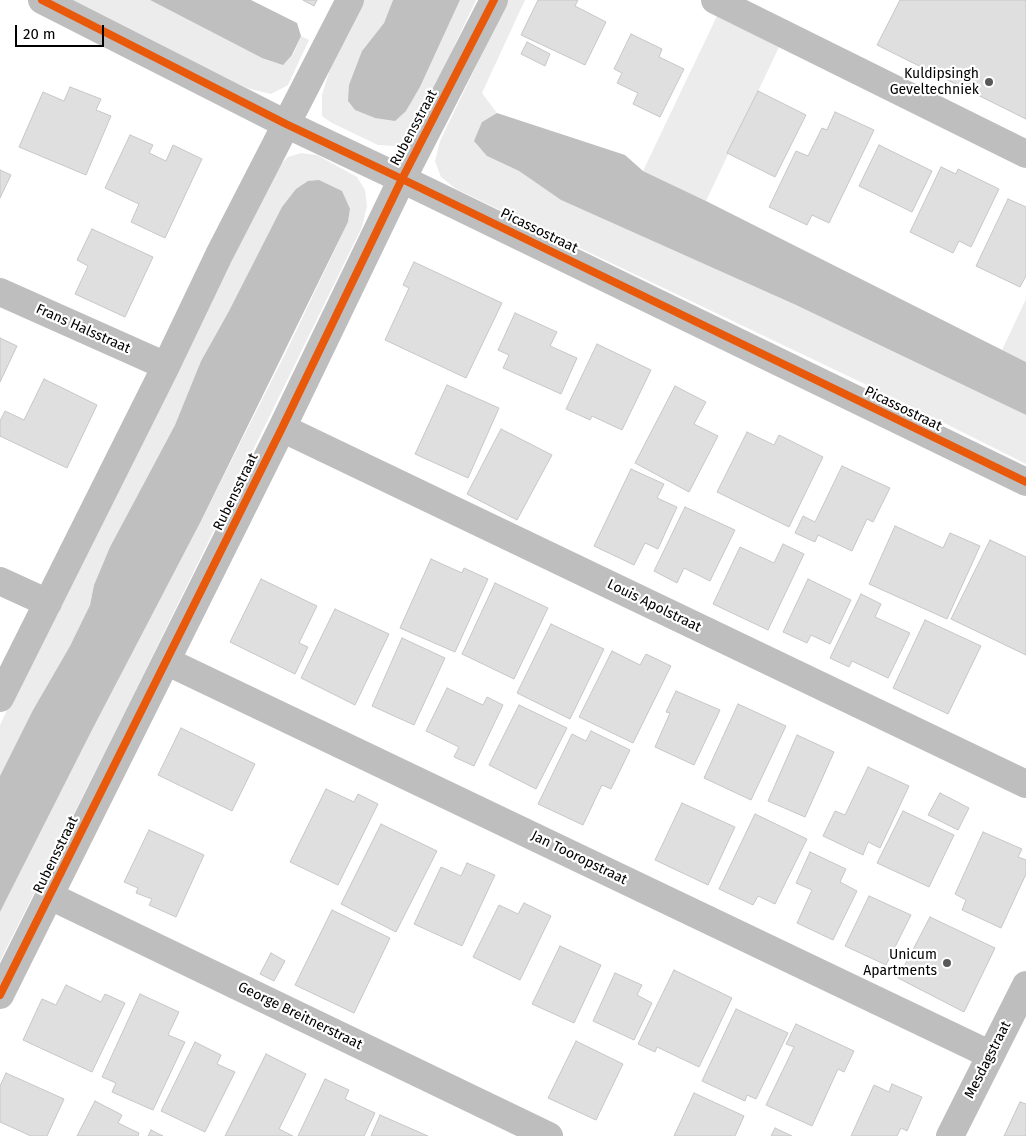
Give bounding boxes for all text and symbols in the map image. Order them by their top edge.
scale bar [18,15,106,47]
text: 20 m [23,25,56,43]
place label: Kuldipsingh Geveltechniek [890,66,979,98]
marker: Kuldipsingh Geveltechniek [983,76,995,88]
street label: Rubensstraat [387,87,441,169]
street label: Picassostraat [498,205,580,257]
street label: Frans Halsstraat [33,301,133,357]
street label: Picassostraat [862,383,944,435]
street label: Rubensstraat [210,451,262,533]
street label: Louis Apolstraat [604,576,704,636]
street label: Rubensstraat [30,814,82,896]
street label: Jan Tooropstraat [528,827,630,889]
place label: Unicum Apartments [863,947,937,980]
marker: Unicum Apartments [941,957,953,969]
street label: George Breitnerstraat [235,979,365,1053]
street label: Mesdagstraat [961,1018,1015,1102]

